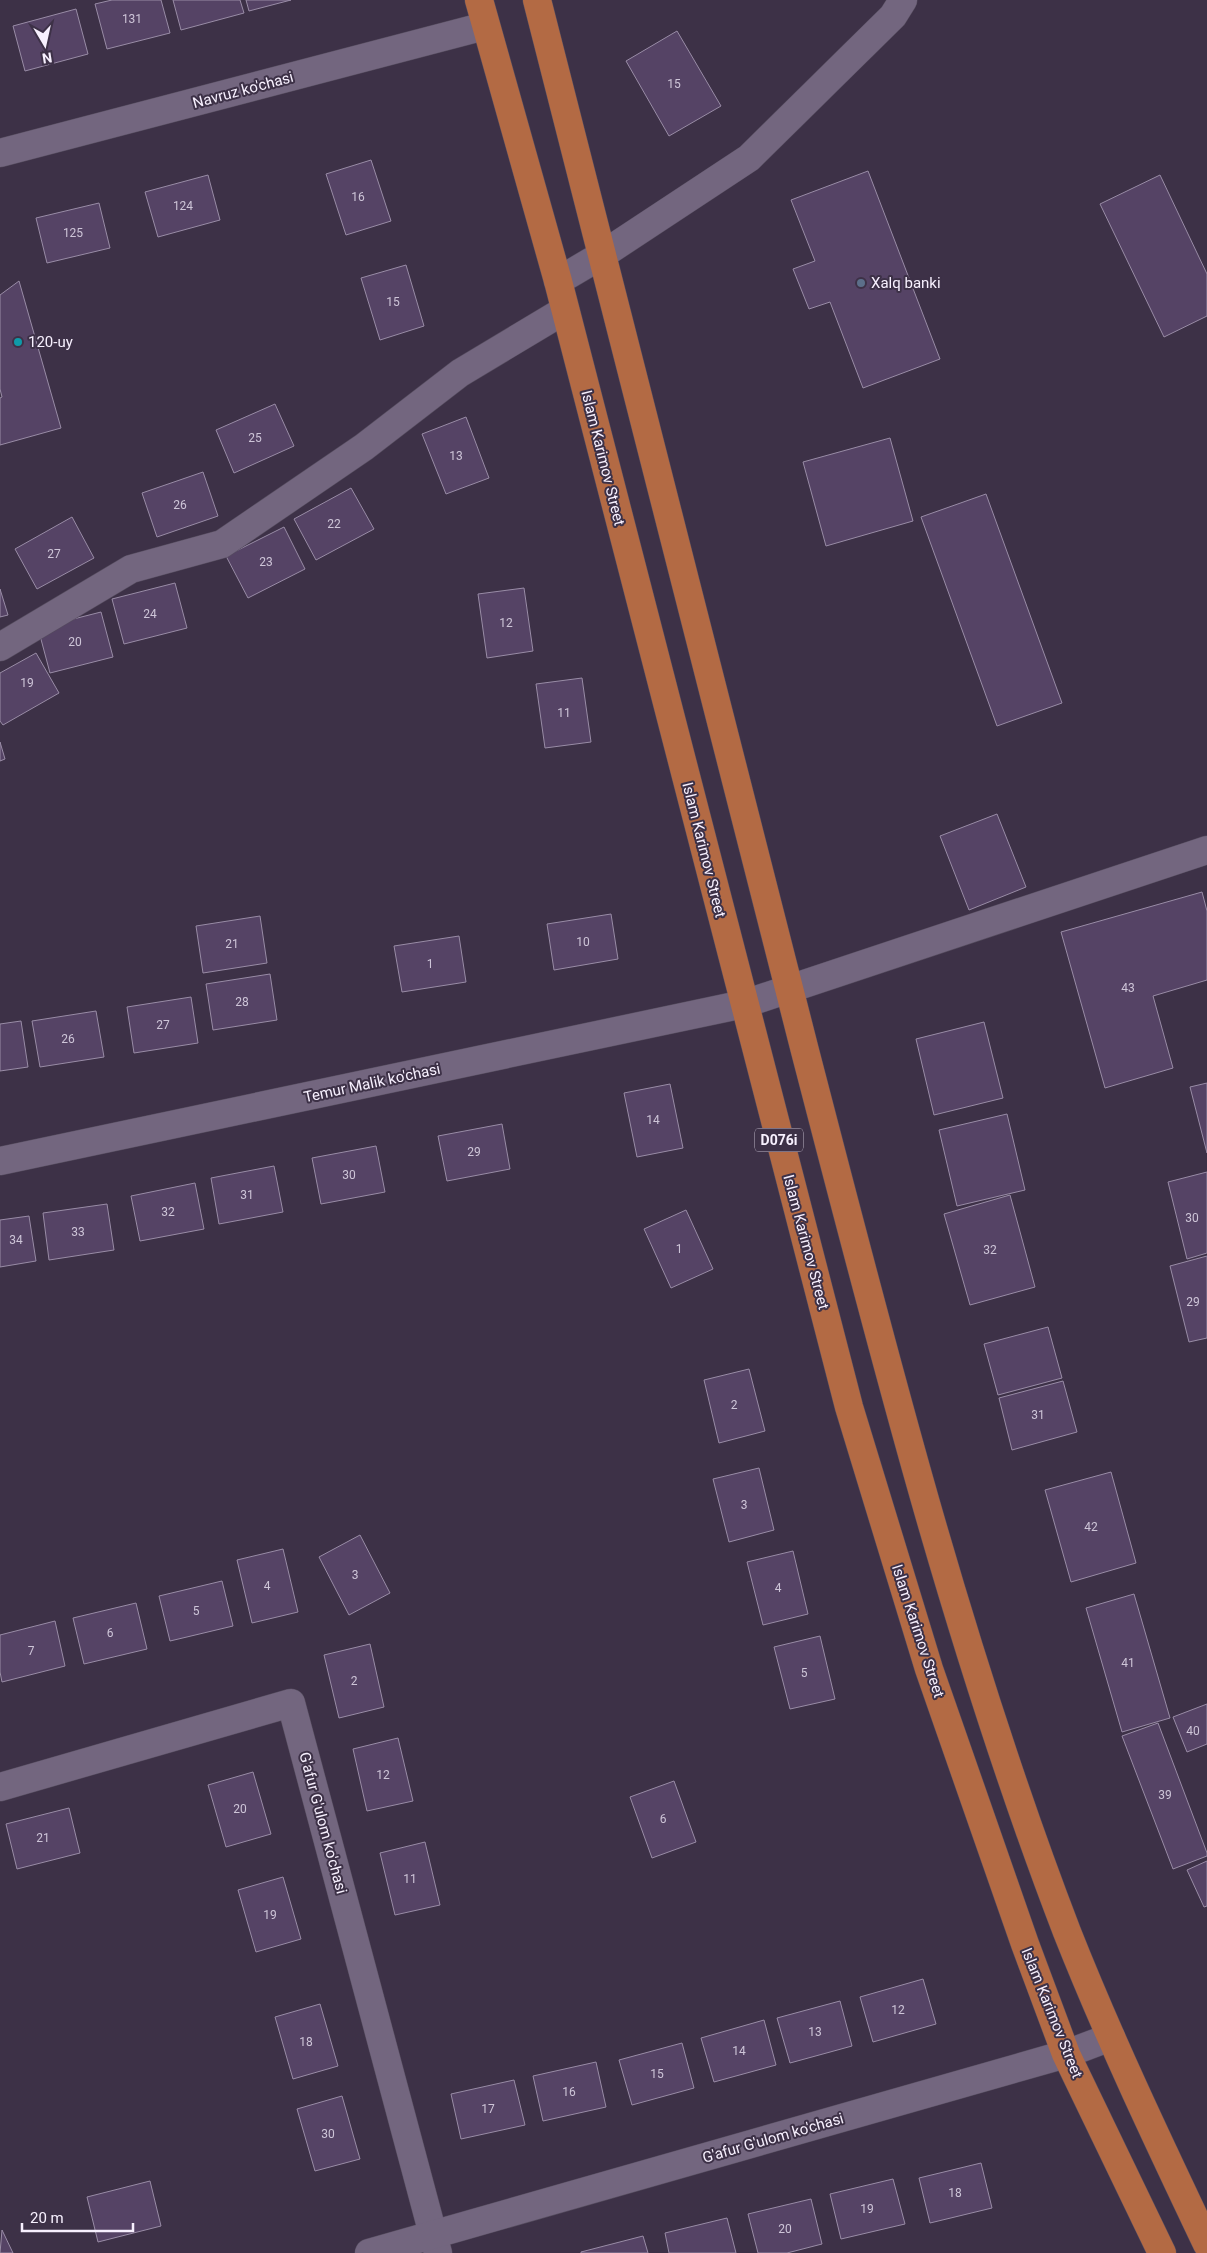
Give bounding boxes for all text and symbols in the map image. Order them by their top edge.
house number: 131 [122,12,142,26]
north arrow [20,20,70,70]
text: N [41,49,53,67]
street label: Navruz ko'chasi [191,68,295,112]
house number: 15 [667,77,681,91]
house number: 16 [351,190,365,204]
house number: 124 [173,199,193,213]
house number: 125 [63,226,83,240]
place label: Xalq banki [871,274,941,292]
marker: Xalq banki [855,277,867,289]
house number: 15 [386,295,400,309]
place label: 120-uy [28,333,73,351]
marker: 120-uy [12,336,24,348]
street label: Islam Karimov Street [577,388,629,528]
house number: 25 [248,431,262,445]
house number: 13 [449,449,463,463]
house number: 26 [173,498,187,512]
house number: 22 [327,517,341,531]
house number: 27 [47,547,61,561]
house number: 23 [259,555,273,569]
house number: 24 [143,607,157,621]
house number: 12 [499,616,513,630]
house number: 20 [68,635,82,649]
house number: 19 [20,676,34,690]
house number: 11 [557,706,571,720]
street label: Islam Karimov Street [678,780,730,920]
house number: 10 [576,935,590,949]
house number: 21 [225,937,239,951]
house number: 1 [427,957,433,971]
house number: 43 [1121,981,1135,995]
house number: 28 [235,995,249,1009]
house number: 27 [156,1018,170,1032]
house number: 26 [61,1032,75,1046]
street label: Temur Malik ko'chasi [302,1060,442,1106]
house number: 14 [646,1113,660,1127]
road number: D076i [755,1128,803,1152]
house number: 29 [467,1145,481,1159]
house number: 30 [342,1168,356,1182]
street label: Islam Karimov Street [779,1173,833,1312]
house number: 31 [240,1188,254,1202]
house number: 32 [161,1205,175,1219]
house number: 30 [1185,1211,1199,1225]
house number: 33 [71,1225,85,1239]
house number: 34 [9,1233,23,1247]
house number: 1 [676,1242,682,1256]
house number: 32 [983,1243,997,1257]
house number: 29 [1186,1295,1200,1309]
house number: 2 [731,1398,738,1412]
house number: 31 [1031,1408,1045,1422]
house number: 3 [741,1498,747,1512]
house number: 42 [1084,1520,1098,1534]
street label: Islam Karimov Street [888,1562,948,1700]
house number: 3 [352,1568,358,1582]
house number: 4 [264,1579,271,1593]
house number: 4 [775,1581,782,1595]
house number: 5 [193,1604,200,1618]
house number: 6 [107,1626,114,1640]
house number: 7 [28,1644,35,1658]
house number: 41 [1121,1656,1135,1670]
house number: 5 [801,1666,808,1680]
house number: 2 [351,1674,358,1688]
house number: 40 [1186,1724,1200,1738]
street label: G'afur G'ulom ko'chasi [295,1750,351,1896]
house number: 12 [376,1768,390,1782]
house number: 39 [1158,1788,1172,1802]
house number: 20 [233,1802,247,1816]
house number: 6 [660,1812,667,1826]
house number: 21 [36,1831,50,1845]
house number: 11 [403,1872,417,1886]
house number: 19 [263,1908,277,1922]
street label: Islam Karimov Street [1018,1945,1086,2081]
house number: 12 [891,2003,905,2017]
house number: 13 [808,2025,822,2039]
house number: 18 [299,2035,313,2049]
house number: 14 [732,2044,746,2058]
house number: 15 [650,2067,664,2081]
house number: 16 [562,2085,576,2099]
house number: 17 [481,2102,495,2116]
street label: G'afur G'ulom ko'chasi [700,2109,846,2167]
house number: 30 [321,2127,335,2141]
house number: 18 [948,2186,962,2200]
scale bar [22,2200,134,2232]
house number: 19 [860,2202,874,2216]
text: 20 m [30,2209,64,2227]
house number: 20 [778,2222,792,2236]

